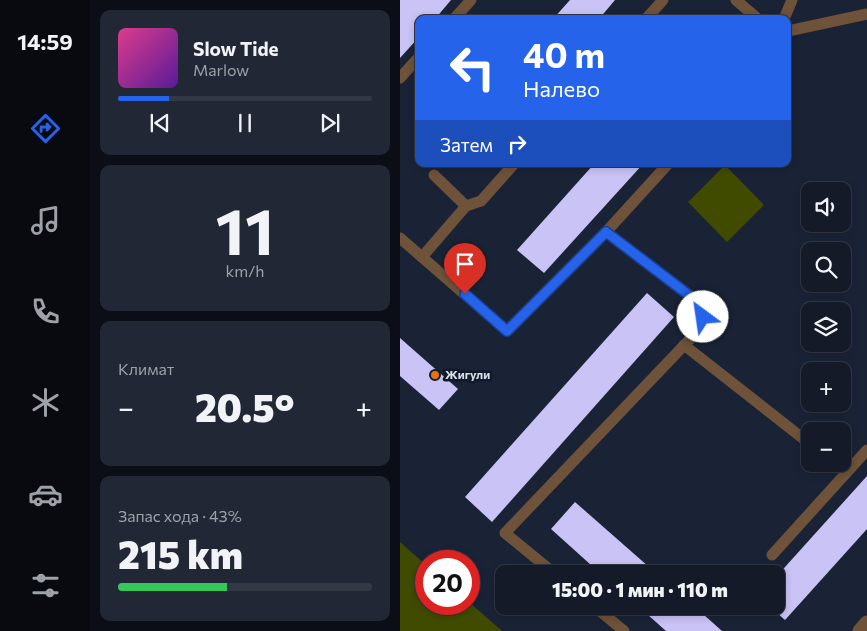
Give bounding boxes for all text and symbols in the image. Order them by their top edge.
text: 14:59 [17,28,73,55]
text: 40 m [523,32,605,75]
icon: left [440,35,505,100]
text: Slow Tide [193,37,279,60]
text: Marlow [193,60,249,79]
text: Налево [523,75,600,102]
icon: previous [146,109,174,137]
icon: pause [231,109,259,137]
icon: next [316,109,344,137]
icon: directions [28,111,63,146]
icon: right [503,130,531,158]
text: Затем [440,133,493,156]
map controls [801,182,851,472]
button: sound [801,182,851,232]
text: 11 [216,189,274,268]
icon: music [28,203,63,238]
button: search [801,242,851,292]
pin [444,243,486,294]
icon: arrive [451,250,479,278]
text: km/h [226,261,264,280]
position arrow [676,290,728,342]
icon: phone [28,294,63,329]
button: layers [801,302,851,352]
text: Климат [118,359,174,378]
button: + [801,362,851,412]
place label: Жигули [445,367,490,381]
marker: Жигули [429,369,441,381]
text: 20.5° [195,383,295,430]
icon: climate [28,385,63,420]
text: − [118,390,134,424]
text: + [356,390,372,424]
button: − [801,422,851,472]
icon: car [28,477,63,512]
text: Запас хода · 43% [118,506,242,525]
text: 215 km [118,530,243,577]
speed limit sign: 20 [415,550,480,615]
icon: filters [28,568,63,603]
text: 15:00 · 1 мин · 110 m [552,578,728,601]

